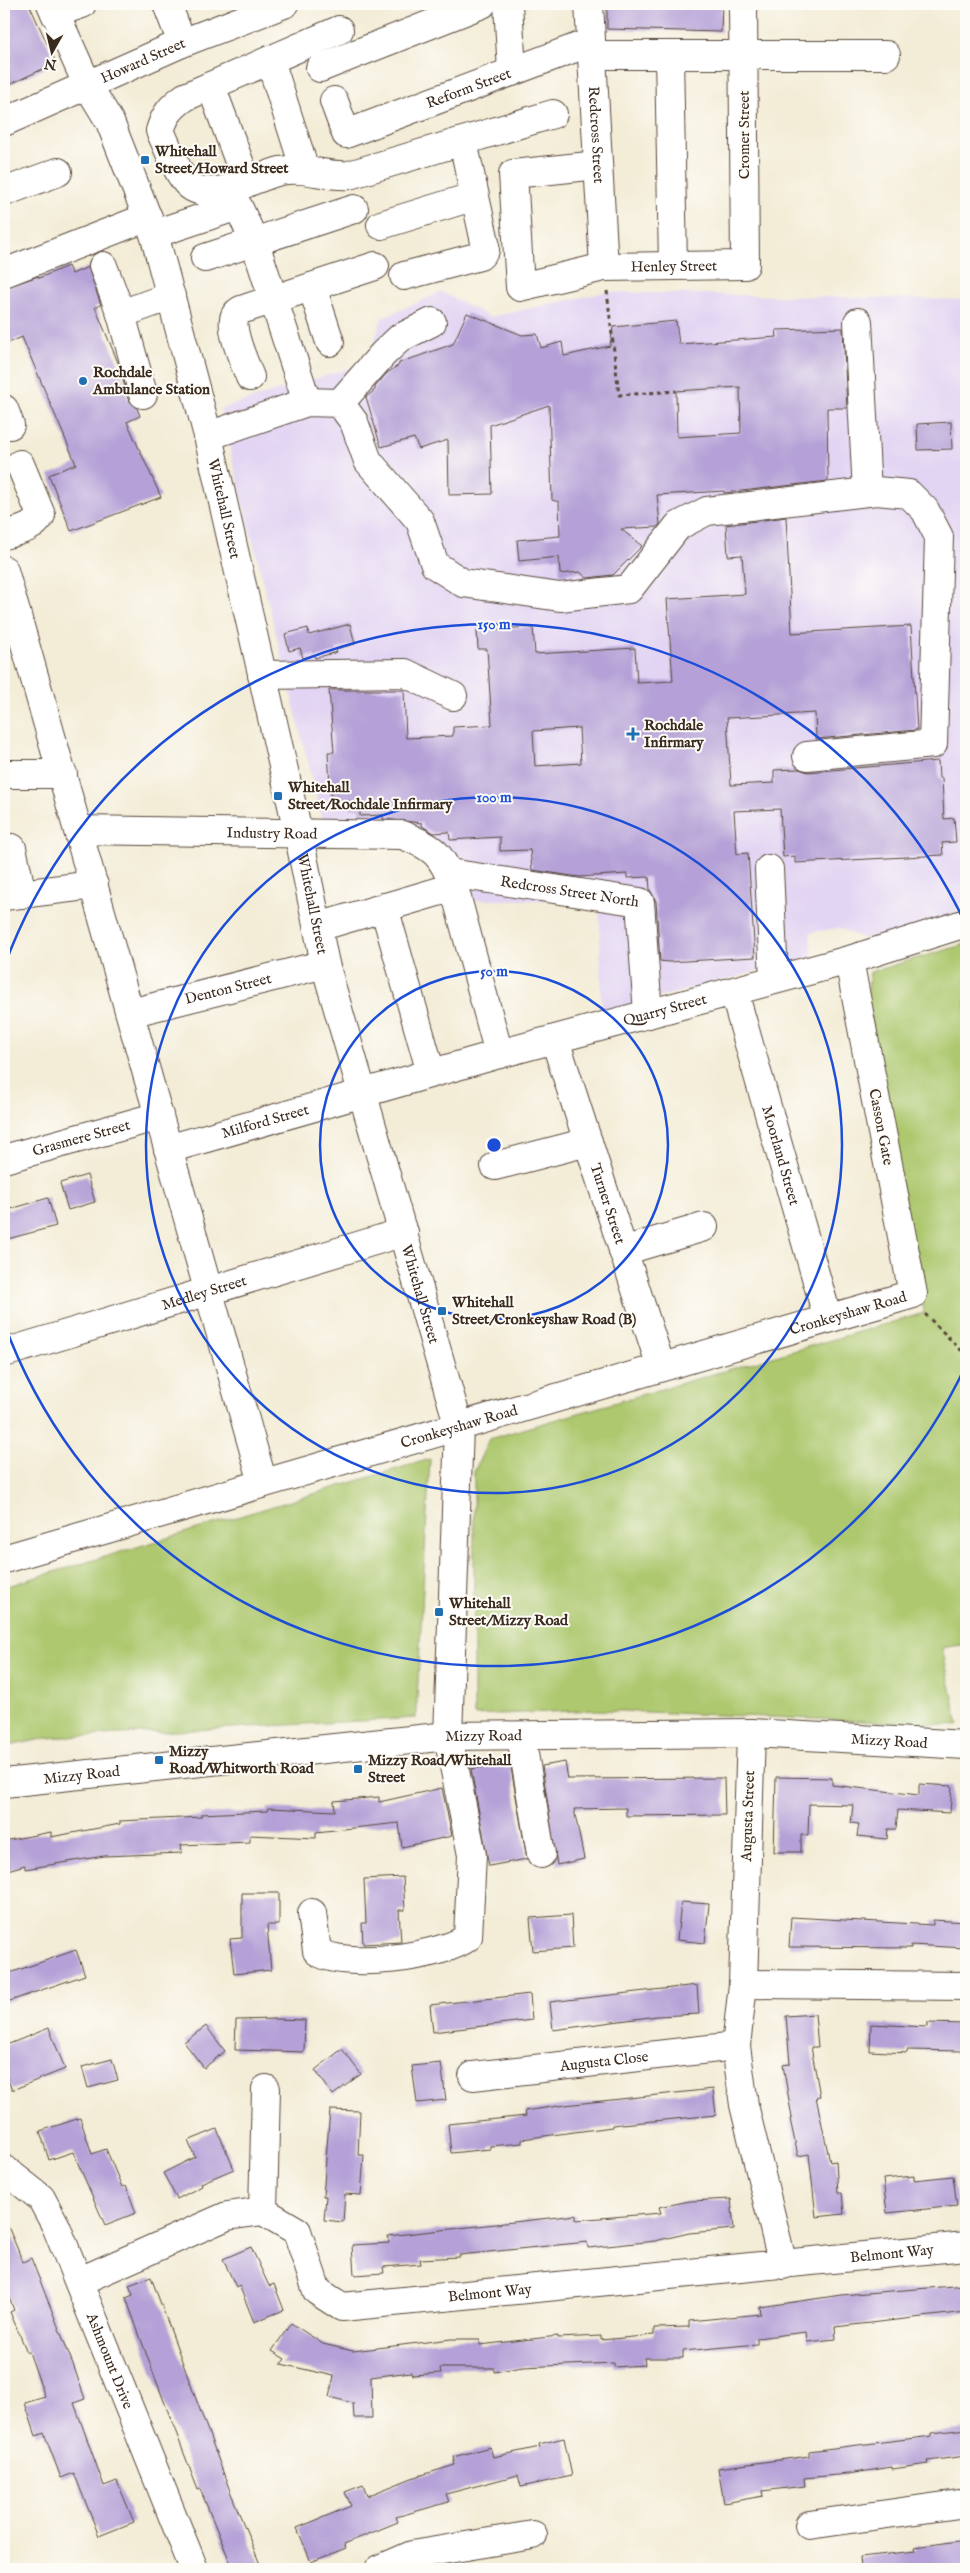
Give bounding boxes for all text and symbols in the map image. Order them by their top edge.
north arrow [28,28,78,78]
street label: Howard Street [97,33,188,87]
text: N [43,54,59,74]
street label: Reform Street [423,63,514,113]
street label: Redcross Street [584,86,609,184]
street label: Cromer Street [735,91,754,179]
place label: Whitehall Street/Howard Street [154,142,289,178]
marker: Whitehall Street/Howard Street [139,154,151,166]
street label: Henley Street [631,256,717,276]
place label: Rochdale Ambulance Station [92,363,210,399]
marker: Rochdale Ambulance Station [77,375,89,387]
street label: Whitehall Street [204,457,245,561]
text: 150 m [477,615,511,634]
place label: Rochdale Infirmary [644,716,704,752]
marker: Rochdale Infirmary [626,727,640,741]
place label: Whitehall Street/Rochdale Infirmary [287,778,453,814]
text: 100 m [476,788,512,807]
marker: Whitehall Street/Rochdale Infirmary [272,790,284,802]
street label: Industry Road [226,823,319,843]
street label: Whitehall Street [293,852,332,956]
street label: Redcross Street North [499,871,640,911]
text: 50 m [480,962,508,981]
street label: Denton Street [183,968,273,1008]
street label: Quarry Street [621,989,709,1030]
street label: Casson Gate [864,1087,898,1167]
street label: Milford Street [219,1100,311,1143]
street label: Moorland Street [758,1103,804,1207]
street label: Grasmere Street [30,1115,132,1160]
centre of rings [485,1136,503,1154]
street label: Turner Street [586,1161,630,1246]
street label: Whitehall Street [397,1242,444,1346]
street label: Medley Street [159,1271,249,1314]
street label: Cronkeyshaw Road [787,1287,910,1339]
place label: Whitehall Street/Cronkeyshaw Road (B) [451,1293,636,1329]
marker: Whitehall Street/Cronkeyshaw Road (B) [436,1305,448,1317]
street label: Cronkeyshaw Road [398,1400,521,1452]
place label: Whitehall Street/Mizzy Road [448,1594,569,1630]
marker: Whitehall Street/Mizzy Road [433,1606,445,1618]
street label: Mizzy Road [445,1726,523,1746]
street label: Mizzy Road [851,1729,929,1752]
place label: Mizzy Road/Whitworth Road [169,1742,315,1778]
place label: Mizzy Road/Whitehall Street [368,1751,512,1787]
marker: Mizzy Road/Whitworth Road [153,1754,165,1766]
street label: Mizzy Road [42,1761,122,1788]
marker: Mizzy Road/Whitehall Street [352,1763,364,1775]
street label: Augusta Street [737,1770,759,1863]
street label: Augusta Close [558,2047,650,2076]
street label: Belmont Way [849,2240,935,2267]
street label: Belmont Way [447,2279,533,2306]
street label: Ashmount Drive [82,2309,138,2412]

